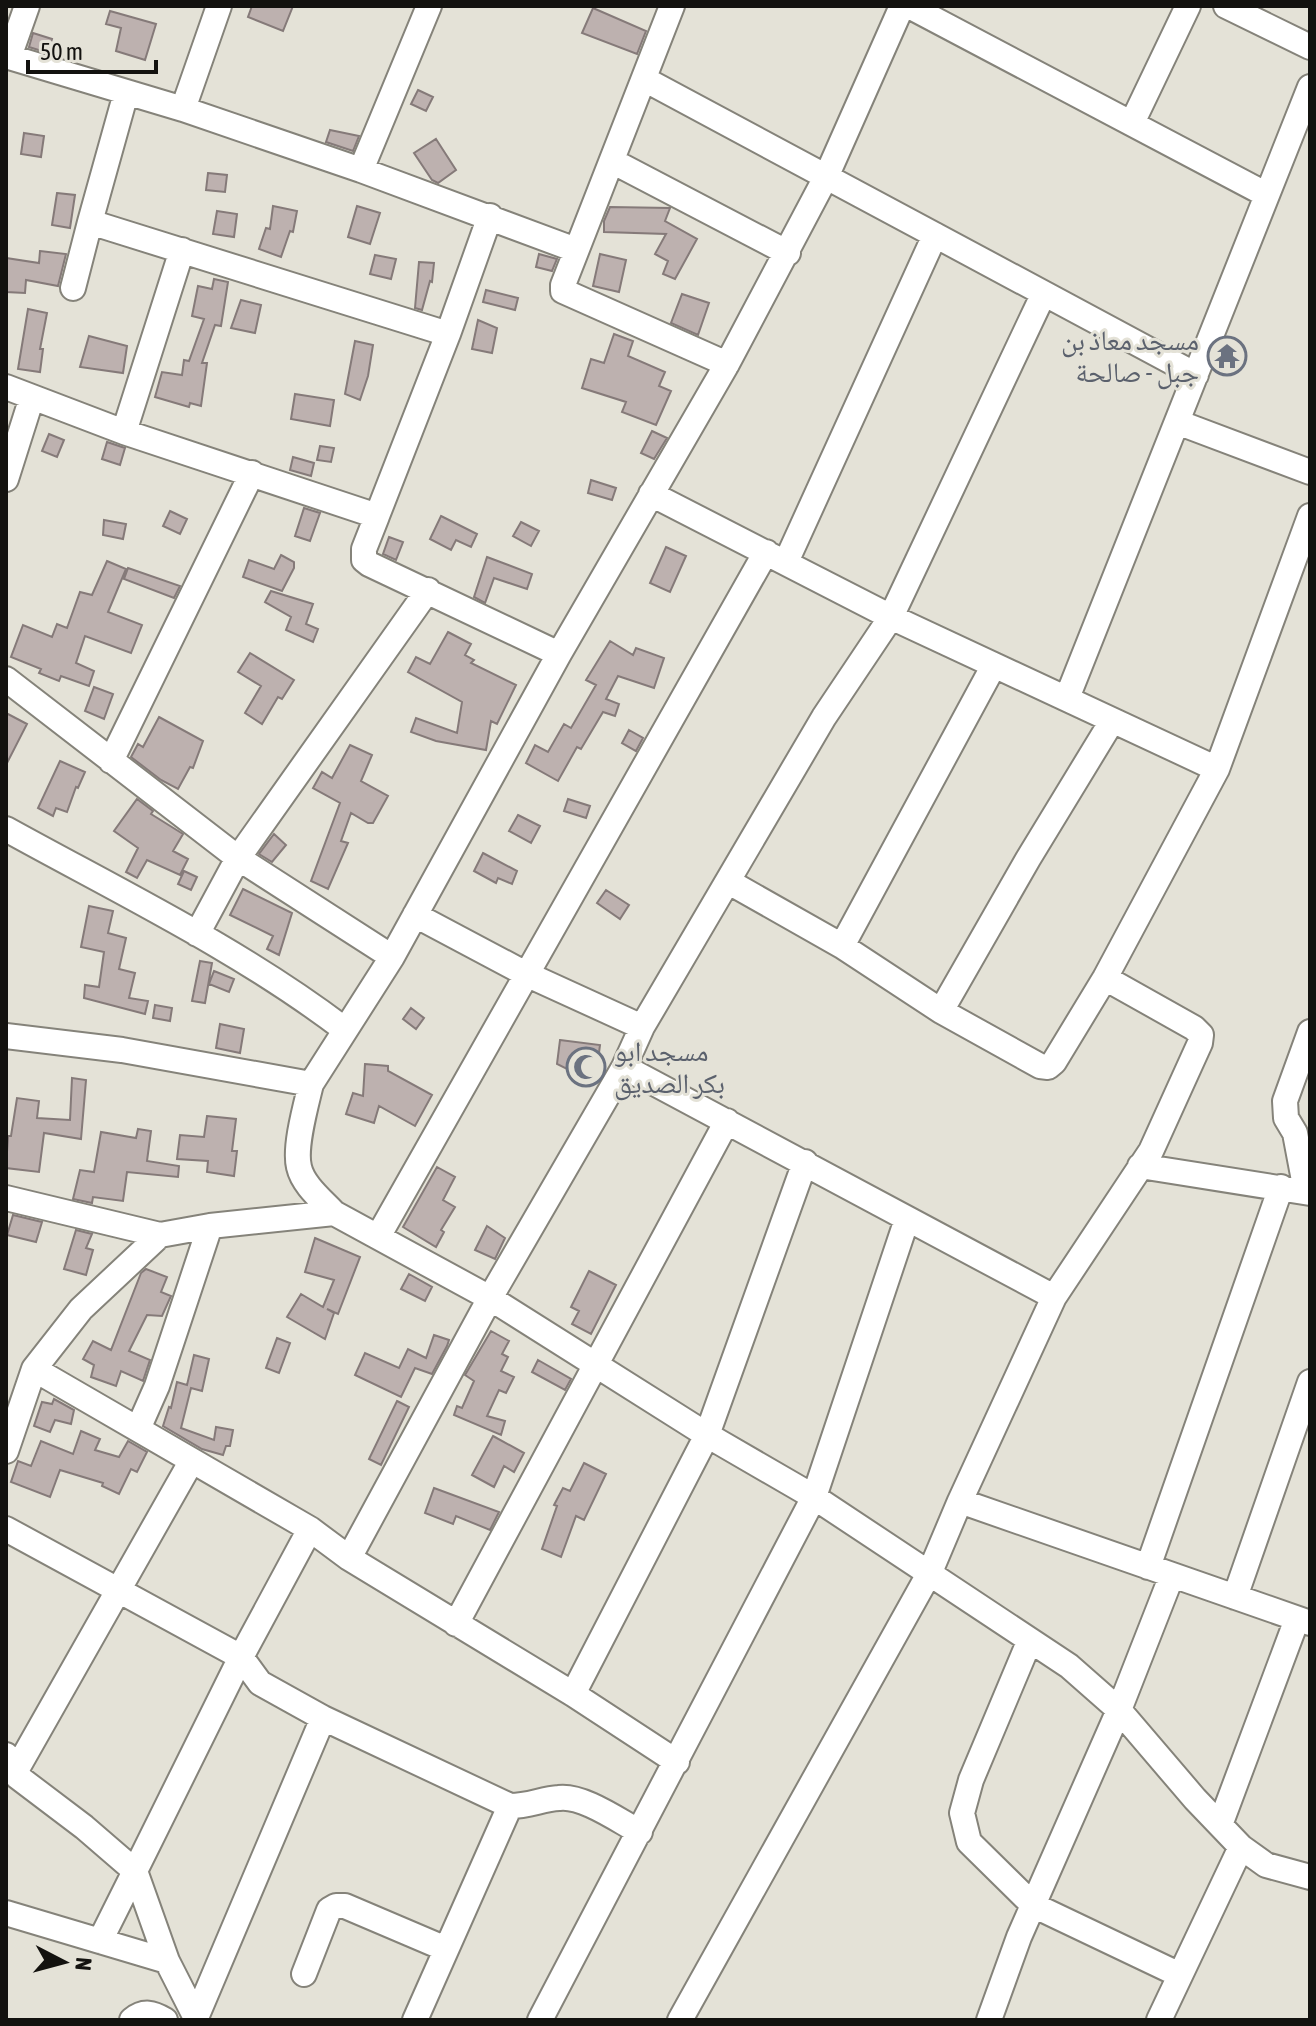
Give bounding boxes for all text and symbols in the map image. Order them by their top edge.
scale bar [28,24,156,74]
text: 50 m [40,38,83,65]
place label: مسجد معاذ بن جبل - صالحة [1061,324,1199,390]
temple icon: مسجد معاذ بن جبل - صالحة [1206,335,1248,377]
place label: مسجد ابو بكر الصديق [614,1035,725,1101]
mosque icon: مسجد ابو بكر الصديق [565,1046,607,1088]
north arrow [24,1922,104,2002]
text: N [70,1956,97,1972]

